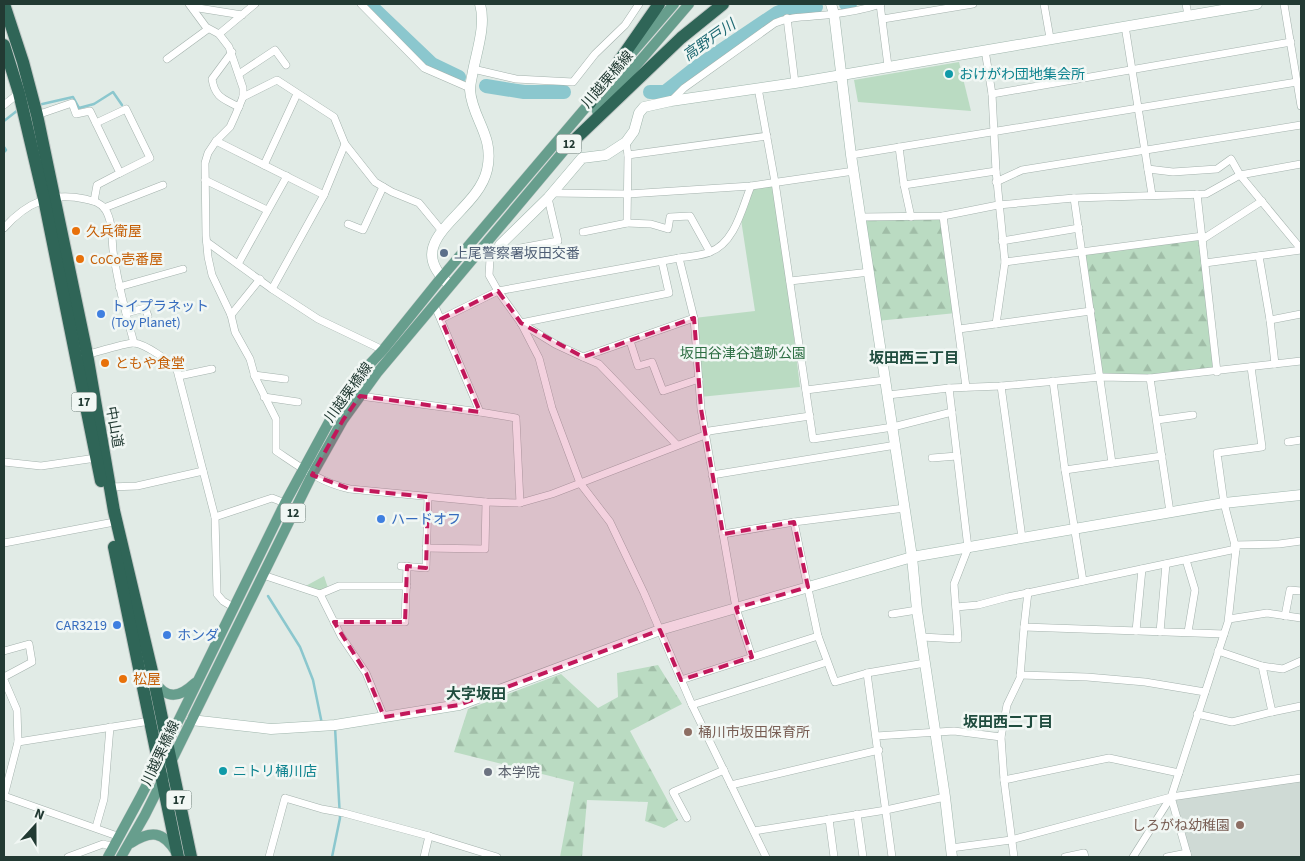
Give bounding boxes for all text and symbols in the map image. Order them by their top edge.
water label: 高野戸川 [679,13,742,66]
street label: 川越栗橋線 [577,47,638,113]
place label: おけがわ団地集会所 [959,65,1085,85]
marker: おけがわ団地集会所 [943,68,955,80]
road number: 12 [556,134,582,154]
place label: 久兵衛屋 [86,222,142,242]
marker: 久兵衛屋 [70,225,82,237]
place label: 上尾警察署坂田交番 [454,244,580,264]
marker: 上尾警察署坂田交番 [438,247,450,259]
place label: CoCo壱番屋 [90,250,163,270]
marker: CoCo壱番屋 [74,253,86,265]
place label: トイプラネット (Toy Planet) [111,297,209,333]
marker: トイプラネット (Toy Planet) [95,308,107,320]
park label: 坂田谷津谷遺跡公園 [680,344,806,364]
district label: 坂田西三丁目 [869,348,959,369]
place label: ともや食堂 [115,354,185,374]
marker: ともや食堂 [99,357,111,369]
street label: 川越栗橋線 [320,358,377,427]
road number: 17 [72,392,96,412]
street label: 中山道 [101,405,128,450]
road number: 12 [280,503,306,522]
place label: ハードオフ [391,510,461,530]
marker: ハードオフ [375,513,387,525]
place label: CAR3219 [56,616,107,636]
marker: CAR3219 [111,619,123,631]
place label: ホンダ [177,626,219,646]
marker: ホンダ [161,629,173,641]
place label: 松屋 [133,670,161,690]
marker: 松屋 [117,673,129,685]
district label: 大字坂田 [446,684,506,705]
district label: 坂田西二丁目 [963,712,1053,733]
street label: 川越栗橋線 [137,717,185,789]
place label: 桶川市坂田保育所 [698,723,810,743]
marker: 桶川市坂田保育所 [682,726,694,738]
place label: ニトリ桶川店 [233,762,317,782]
place label: 本学院 [498,763,540,783]
marker: ニトリ桶川店 [217,765,229,777]
marker: 本学院 [482,766,494,778]
road number: 17 [166,790,192,810]
north arrow [10,801,60,851]
text: N [31,804,47,826]
place label: しろがね幼稚園 [1132,816,1230,836]
marker: しろがね幼稚園 [1234,819,1246,831]

